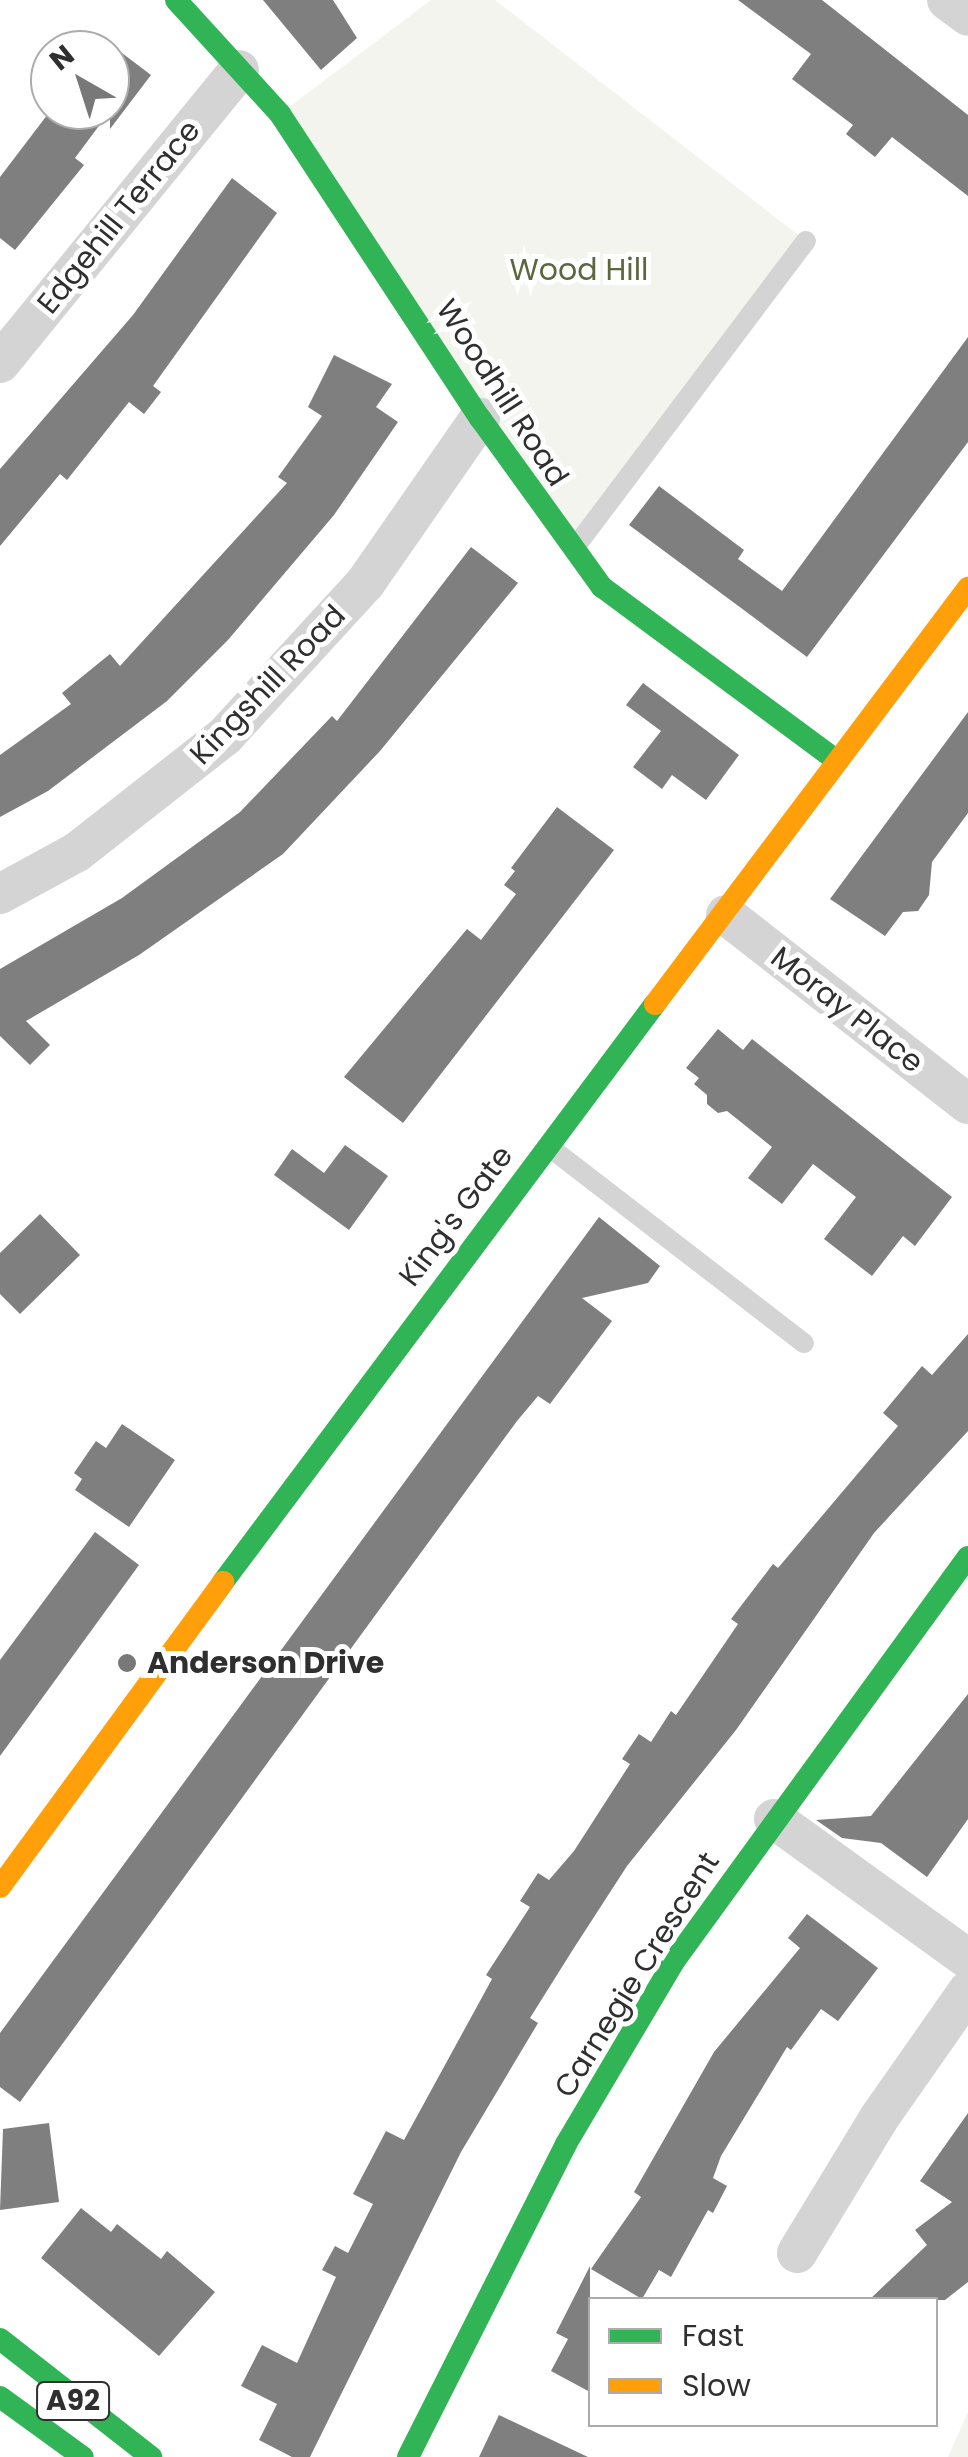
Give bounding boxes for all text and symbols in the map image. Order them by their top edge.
north arrow [30,30,130,130]
text: N [42,36,83,80]
street label: Edgehill Terrace [30,113,208,321]
park label: Wood Hill [510,252,648,288]
street label: Woodhill Road [428,293,576,493]
street label: Kingshill Road [183,598,353,772]
street label: Moray Place [764,939,930,1081]
street label: King's Gate [392,1139,520,1293]
place label: Anderson Drive [147,1645,384,1681]
marker: Anderson Drive [116,1652,138,1674]
street label: Carnegie Crescent [547,1846,727,2104]
legend [588,2297,938,2427]
text: Fast [682,2314,744,2357]
text: Slow [682,2364,751,2407]
road number: A92 [36,2378,110,2424]

